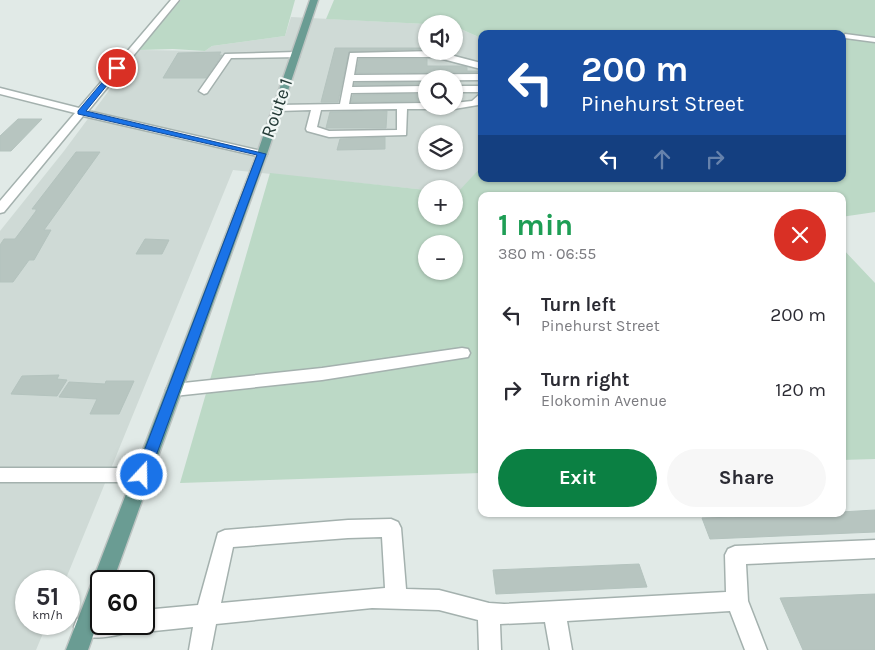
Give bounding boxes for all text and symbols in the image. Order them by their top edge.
map controls [418,15,463,280]
button: sound [418,15,463,60]
pin [96,47,138,89]
text: 200 m [581,49,689,90]
icon: left [498,50,563,115]
icon: arrive [103,54,131,82]
button: search [418,70,463,115]
street label: Route 1 [257,75,297,141]
text: Pinehurst Street [581,91,744,117]
button: layers [418,125,463,170]
icon: left [595,145,623,173]
icon: ahead [648,145,676,173]
icon: right [701,145,729,173]
button: + [418,180,463,225]
text: 1 min [498,207,573,243]
button: close [774,209,826,261]
button: − [418,235,463,280]
text: 380 m · 06:55 [498,244,596,263]
text: Turn left [541,294,616,316]
icon: left [498,301,526,329]
text: 200 m [770,304,826,326]
text: Pinehurst Street [541,316,660,335]
text: Turn right [541,369,630,391]
icon: right [498,376,526,404]
text: 120 m [775,379,826,401]
text: Elokomin Avenue [541,391,667,410]
position arrow [115,448,167,500]
button: Exit [498,449,657,507]
button: Share [667,449,826,507]
speed limit sign: 60 [90,570,155,635]
text: 51 [36,582,59,611]
text: km/h [32,608,63,622]

